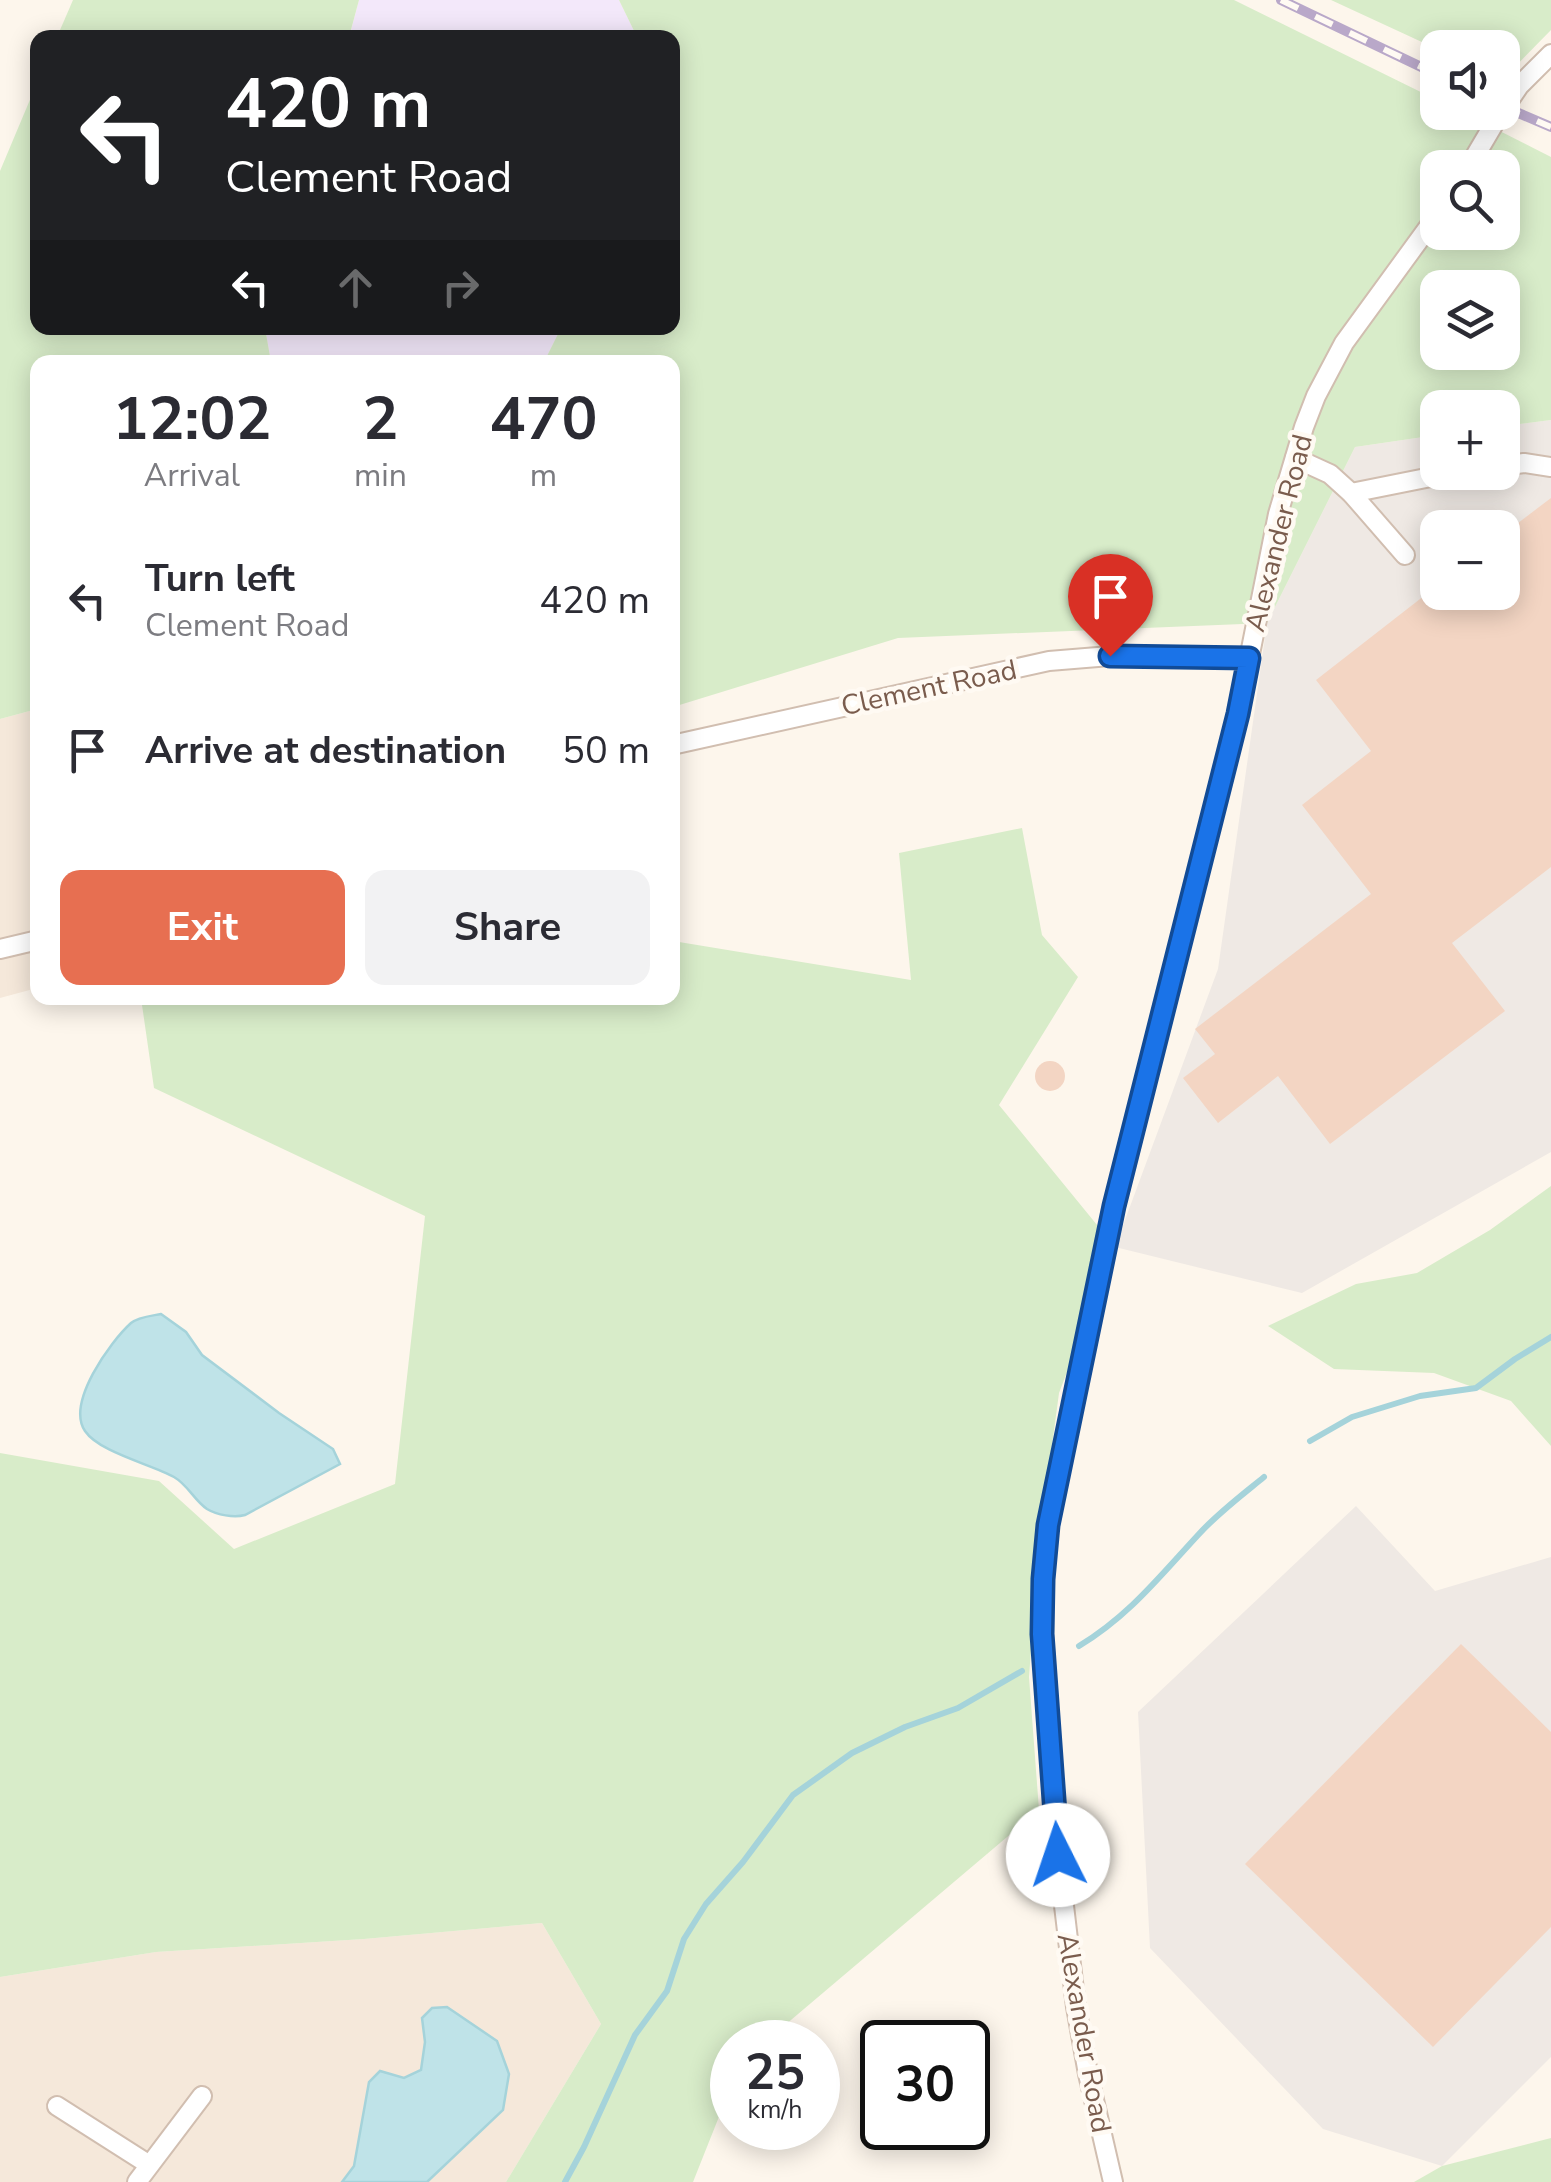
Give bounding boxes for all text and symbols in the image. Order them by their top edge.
map controls [1420,30,1520,610]
button: sound [1420,30,1520,130]
text: 420 m [225,56,431,152]
icon: left [60,70,190,200]
text: Clement Road [225,147,512,208]
button: search [1420,150,1520,250]
icon: left [223,260,278,315]
icon: ahead [328,260,383,315]
icon: right [433,260,488,315]
button: layers [1420,270,1520,370]
text: 12:02 [113,378,271,460]
text: 2 [362,378,398,460]
text: 470 [489,378,597,460]
button: + [1420,390,1520,490]
street label: Alexander Road [1236,430,1322,636]
text: Arrival [144,454,240,497]
text: min [354,454,407,497]
text: m [530,454,557,497]
button: − [1420,510,1520,610]
text: Turn left [145,553,295,604]
pin [1068,554,1153,657]
icon: arrive [1083,569,1138,624]
icon: left [60,573,115,628]
text: 420 m [539,575,650,626]
text: Clement Road [145,604,349,647]
street label: Clement Road [838,651,1020,725]
icon: arrive [60,723,115,778]
text: Arrive at destination [145,725,506,776]
text: 50 m [562,725,650,776]
button: Exit [60,870,345,985]
button: Share [365,870,650,985]
position arrow [1006,1803,1110,1907]
street label: Alexander Road [1048,1930,1120,2136]
speed limit sign: 30 [860,2020,990,2150]
text: 25 [745,2038,805,2107]
text: km/h [747,2093,803,2127]

